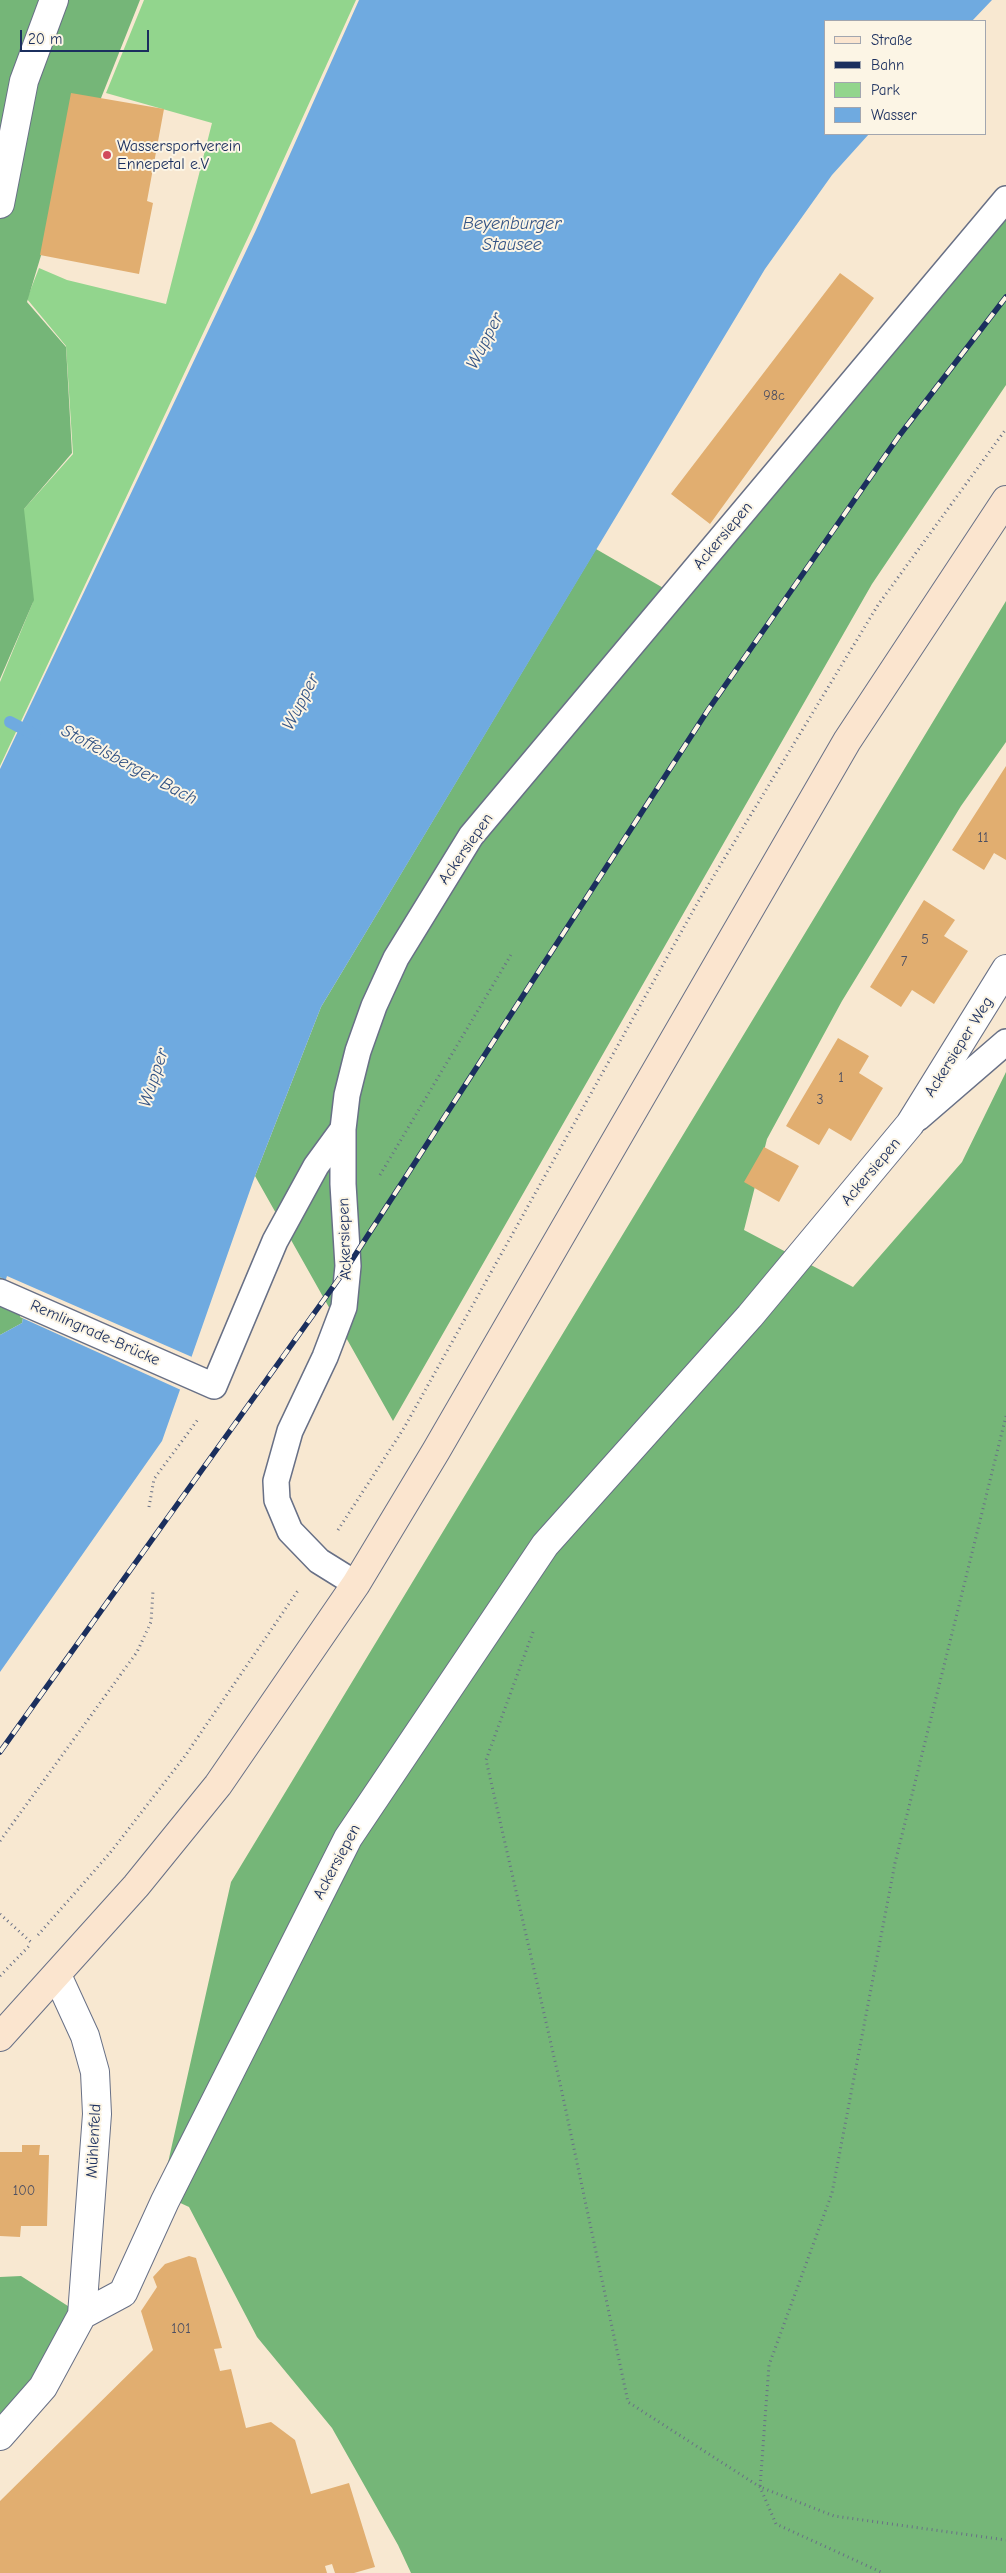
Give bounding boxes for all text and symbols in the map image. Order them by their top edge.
scale bar [22,20,151,52]
legend [824,20,986,135]
text: 20 m [28,30,62,48]
text: Straße [871,31,912,49]
text: Bahn [871,56,904,74]
text: Park [871,81,900,99]
text: Wasser [871,106,917,124]
place label: Wassersportverein Ennepetal e.V [117,136,241,174]
marker: Wassersportverein Ennepetal e.V [101,149,113,161]
water label: Beyenburger Stausee [463,213,561,255]
water label: Wupper [462,309,508,373]
house number: 98c [763,388,785,404]
street label: Ackersiepen [689,498,757,574]
water label: Wupper [278,670,324,734]
water label: Stoffelsberger Bach [57,720,201,810]
street label: Ackersiepen [434,810,498,888]
house number: 11 [977,830,989,846]
house number: 5 [921,932,929,948]
house number: 7 [901,954,907,970]
street label: Ackersieper Weg [921,993,997,1101]
water label: Wupper [134,1046,174,1110]
house number: 1 [838,1070,844,1086]
house number: 3 [816,1092,824,1108]
street label: Ackersiepen [837,1134,905,1210]
street label: Ackersiepen [334,1197,356,1281]
street label: Remlingrade-Brücke [27,1296,163,1370]
street label: Ackersiepen [309,1821,365,1903]
street label: Mühlenfeld [82,2103,106,2179]
house number: 100 [13,2183,35,2199]
house number: 101 [171,2321,191,2337]

